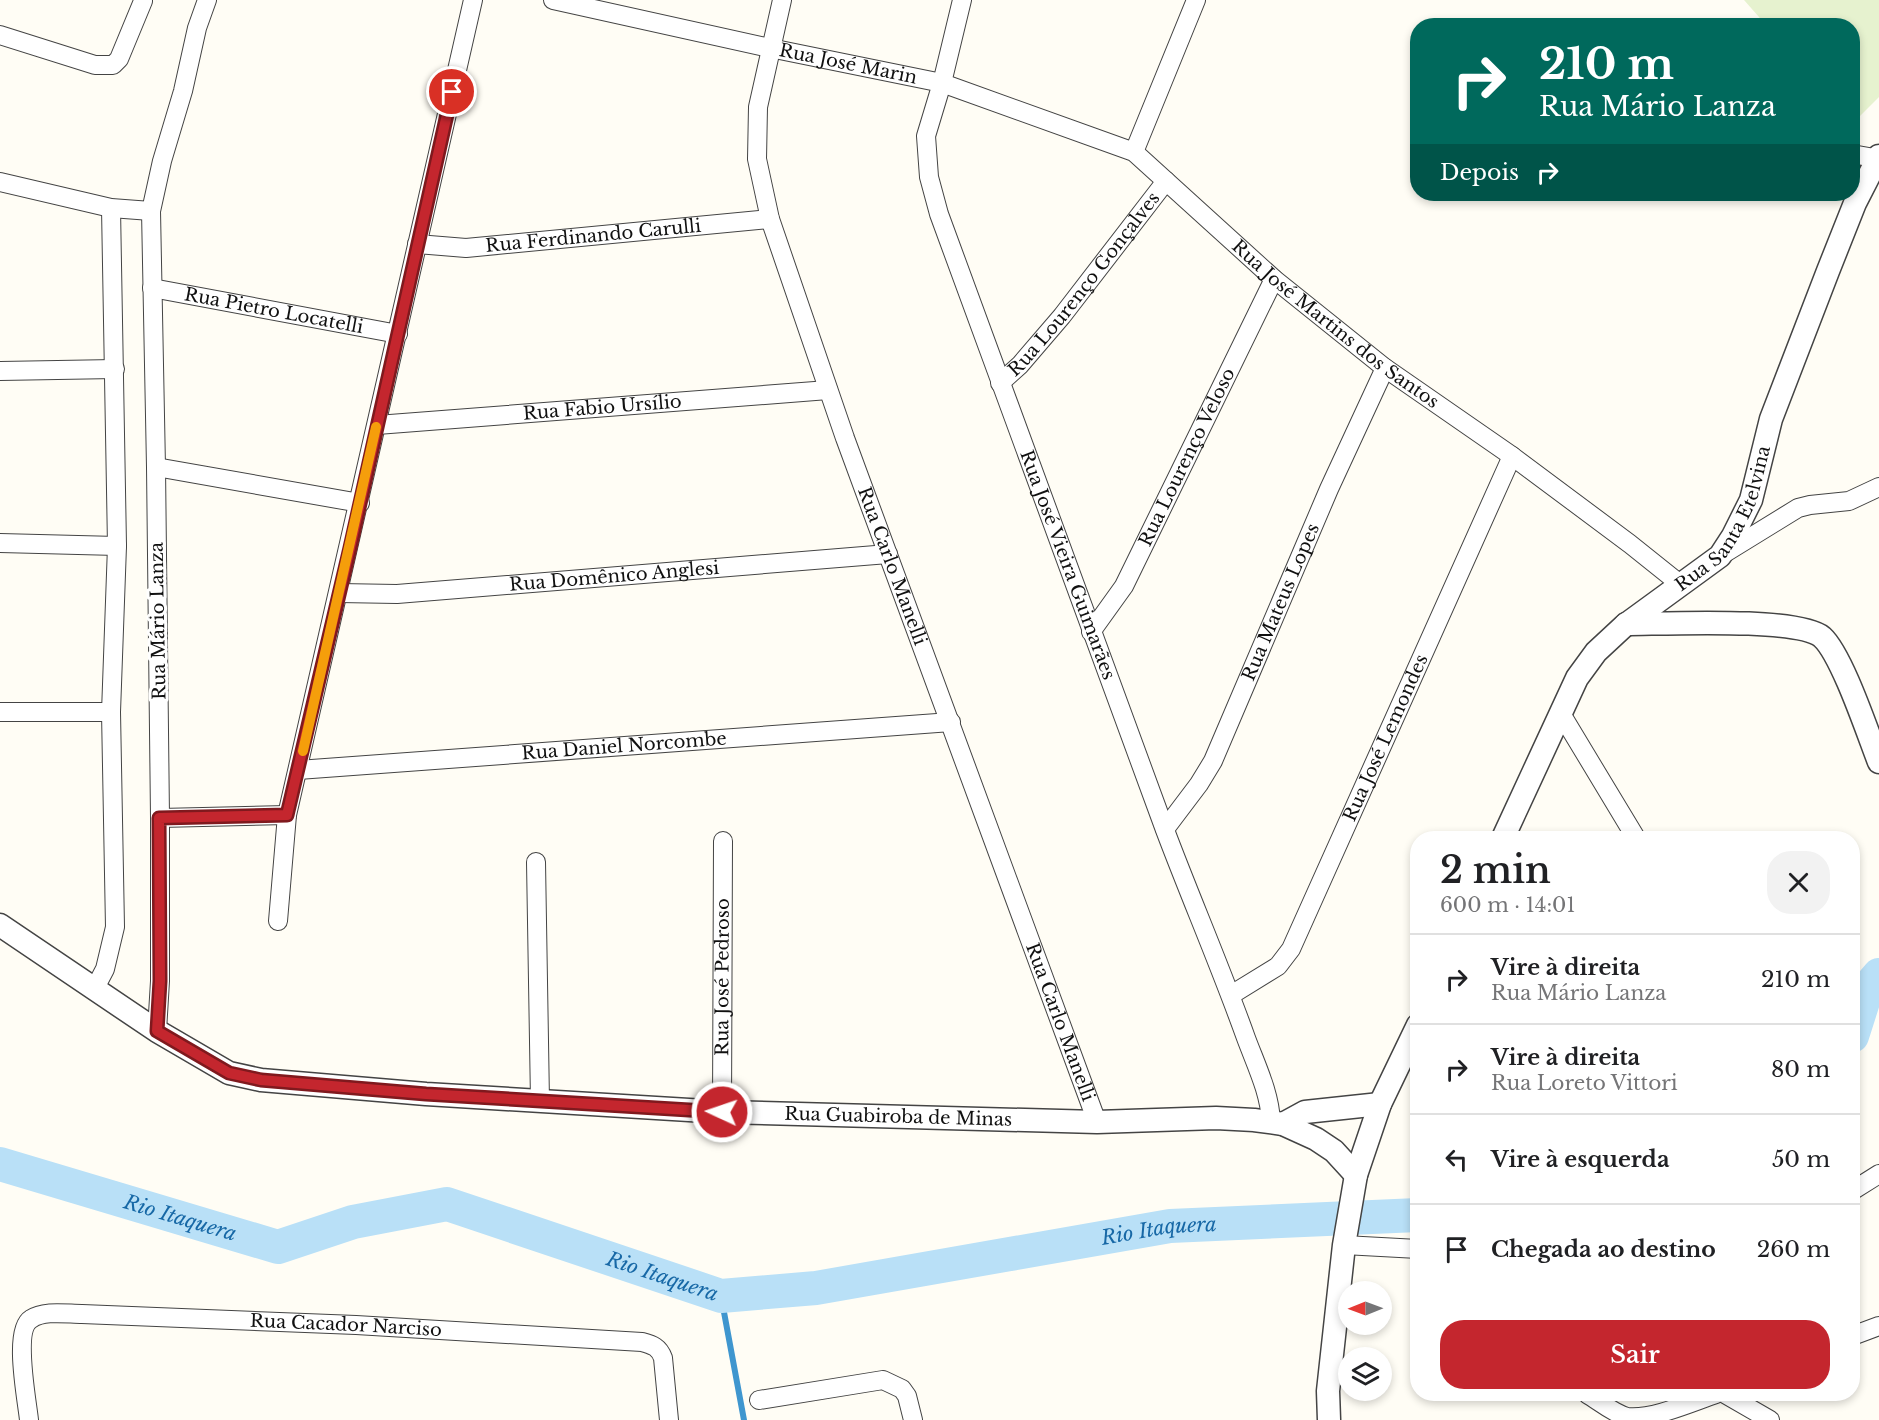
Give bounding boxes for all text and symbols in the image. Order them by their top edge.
text: 210 m [1539,38,1674,90]
street label: Rua José Marin [777,39,919,89]
icon: right [1440,42,1518,120]
pin [426,66,477,117]
icon: arrive [435,75,468,108]
text: Rua Mário Lanza [1539,90,1776,123]
icon: right [1531,156,1564,189]
text: Depois [1440,159,1519,186]
street label: Rua Lourenço Gonçalves [1004,188,1164,381]
street label: Rua Ferdinando Carulli [485,215,702,257]
street label: Rua José Martins dos Santos [1227,235,1443,413]
street label: Rua Pietro Locatelli [183,283,365,338]
street label: Rua Lourenço Veloso [1134,364,1240,550]
street label: Rua Fabio Ursílio [522,390,682,425]
street label: Rua Santa Etelvina [1671,443,1775,596]
street label: Rua José Vieira Guimarães [1015,447,1120,683]
street label: Rua Carlo Manelli [853,484,931,648]
street label: Rua Mateus Lopes [1237,520,1324,684]
street label: Rua Mário Lanza [146,542,170,700]
street label: Rua Domênico Anglesi [508,557,720,596]
street label: Rua José Lemondes [1339,651,1433,825]
street label: Rua Daniel Norcombe [521,728,727,765]
text: 2 min [1440,848,1551,893]
button: close [1767,851,1830,914]
text: 600 m · 14:01 [1440,893,1575,917]
street label: Rua José Pedroso [711,898,734,1056]
street label: Rua Carlo Manelli [1021,940,1099,1104]
text: Vire à direita [1491,954,1640,981]
icon: right [1440,963,1473,996]
text: 210 m [1761,966,1830,993]
text: Rua Mário Lanza [1491,981,1666,1005]
text: Vire à direita [1491,1044,1640,1071]
icon: right [1440,1053,1473,1086]
text: 80 m [1771,1056,1830,1083]
text: Rua Loreto Vittori [1491,1071,1678,1095]
position arrow [690,1080,754,1144]
street label: Rua Guabiroba de Minas [784,1103,1012,1131]
icon: left [1440,1143,1473,1176]
text: Vire à esquerda [1491,1146,1670,1173]
text: 50 m [1772,1146,1830,1173]
water label: Rio Itaquera [120,1189,239,1246]
water label: Rio Itaquera [1098,1212,1217,1250]
icon: arrive [1440,1233,1473,1266]
text: Chegada ao destino [1491,1236,1716,1263]
text: 260 m [1757,1236,1830,1263]
water label: Rio Itaquera [602,1246,721,1306]
north arrow [1338,1281,1392,1335]
map controls [1338,1281,1392,1401]
street label: Rua Cacador Narciso [249,1310,443,1341]
button: Sair [1440,1320,1830,1389]
button: layers [1338,1347,1392,1401]

